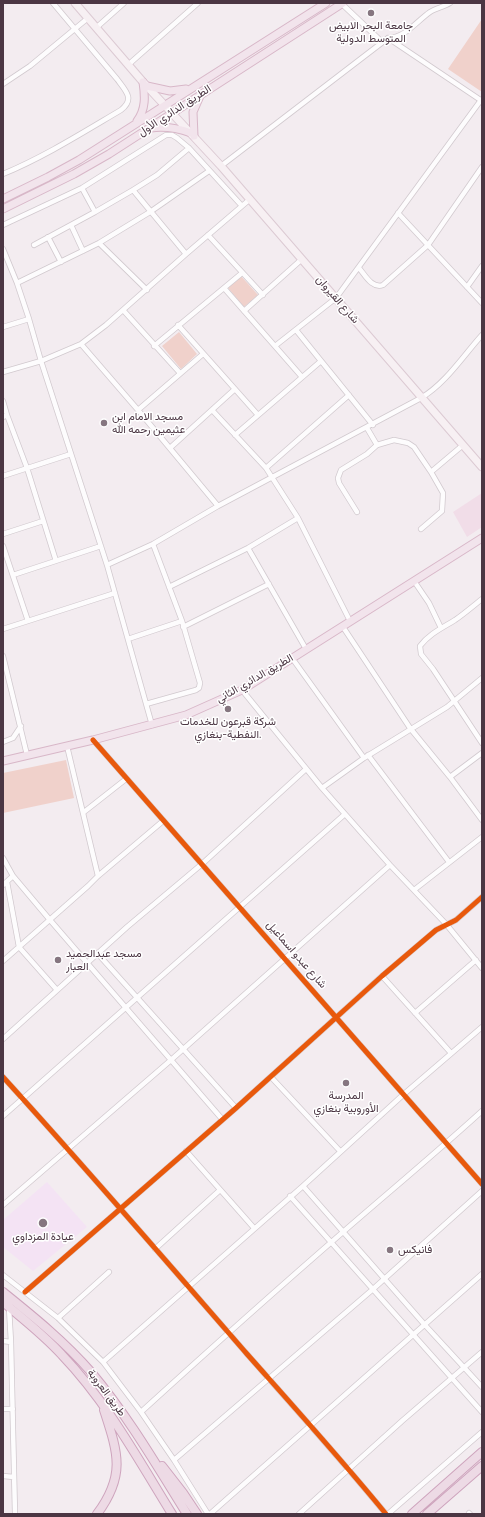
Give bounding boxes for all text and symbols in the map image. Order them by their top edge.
marker: جامعة البحر الابيض المتوسط الدولية [366,8,376,18]
place label: جامعة البحر الابيض المتوسط الدولية [329,19,413,45]
street label: الطريق الدائري الأول [136,82,214,140]
street label: شارع القيروان [313,273,361,327]
place label: مسجد الامام ابن عثيمين رحمه الله [112,410,185,436]
marker: مسجد الامام ابن عثيمين رحمه الله [99,418,109,428]
street label: الطريق الدائري الثاني [214,652,296,706]
marker: شركة قبرعون للخدمات النفطية-بنغازي. [223,704,233,714]
place label: شركة قبرعون للخدمات النفطية-بنغازي. [180,715,276,741]
street label: شارع عبدو اسماعيل [263,919,329,991]
place label: مسجد عبدالحميد العبار [66,947,142,973]
marker: مسجد عبدالحميد العبار [53,955,63,965]
marker: المدرسة الأوروبية بنغازي [341,1078,351,1088]
place label: المدرسة الأوروبية بنغازي [313,1089,379,1115]
marker: عيادة المزداوي [37,1217,49,1229]
place label: عيادة المزداوي [12,1230,74,1244]
place label: فانيكس [398,1243,432,1257]
marker: فانيكس [385,1245,395,1255]
street label: طريق العروبة [84,1367,128,1419]

